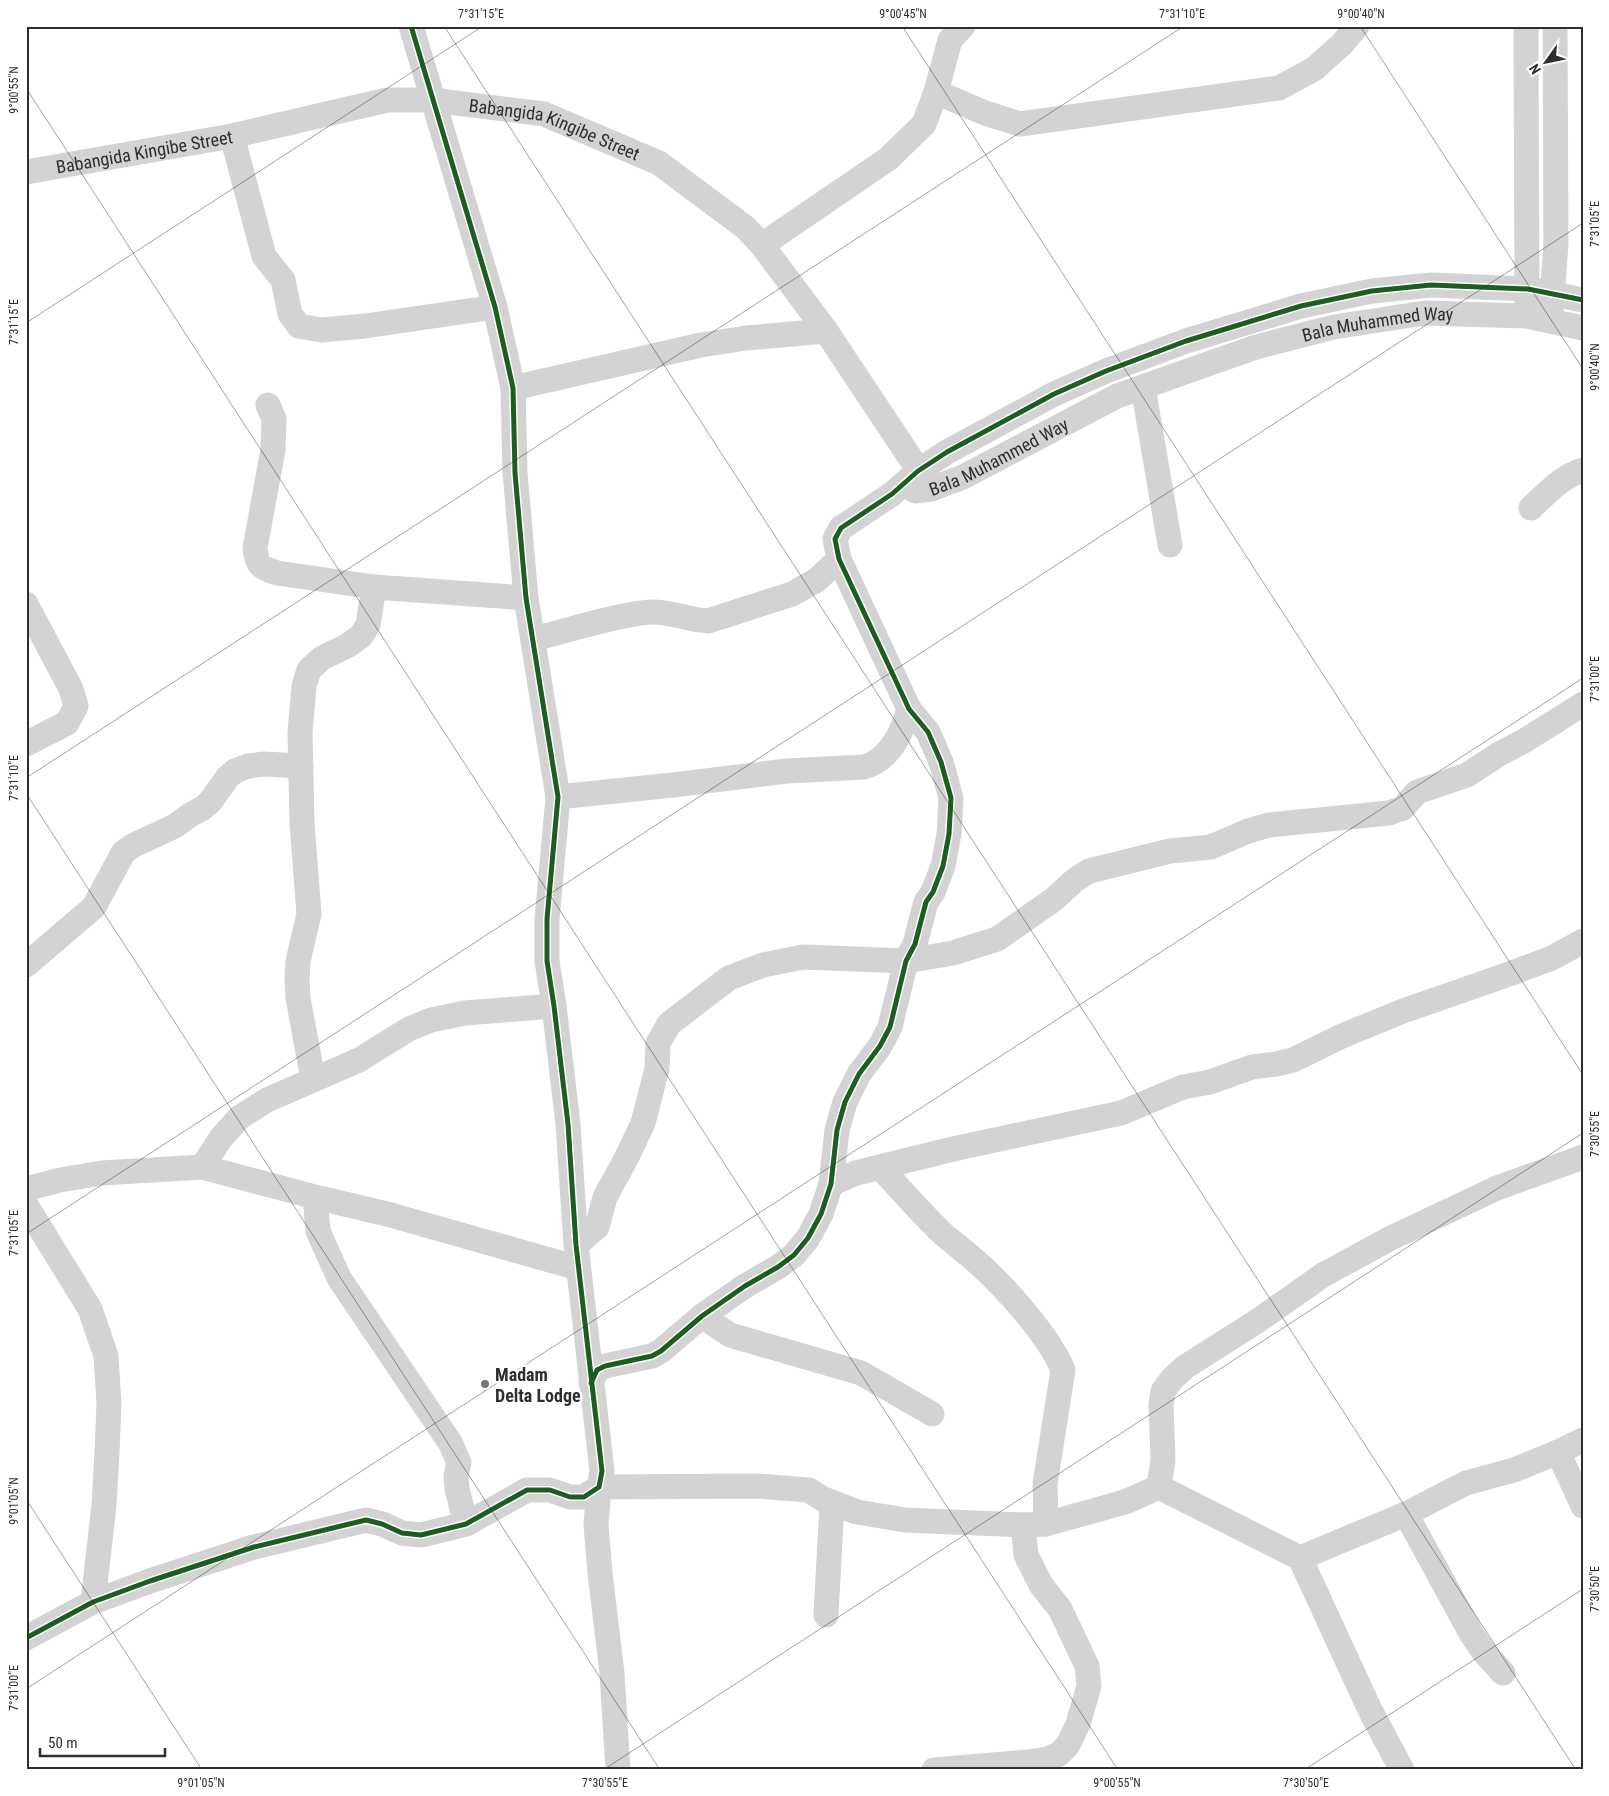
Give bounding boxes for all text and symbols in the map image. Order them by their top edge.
text: 7°31'15"E [458,7,504,21]
text: 9°00'45"N [879,7,927,21]
text: 7°31'10"E [1159,7,1205,21]
text: 9°00'40"N [1337,7,1385,21]
north arrow [1522,38,1572,88]
text: N [1526,61,1544,77]
text: 9°00'55"N [7,66,21,114]
street label: Babangida Kingibe Street [468,94,643,164]
street label: Babangida Kingibe Street [54,126,234,177]
text: 7°31'05"E [1588,201,1602,247]
text: 7°31'15"E [7,299,21,345]
street label: Bala Muhammed Way [1300,302,1454,345]
text: 9°00'40"N [1588,343,1602,391]
street label: Bala Muhammed Way [926,413,1072,499]
text: 7°31'00"E [1588,656,1602,702]
text: 7°31'10"E [7,755,21,801]
text: 7°30'55"E [1588,1111,1602,1157]
text: 7°31'05"E [7,1210,21,1256]
place label: Madam Delta Lodge [495,1364,581,1406]
marker: Madam Delta Lodge [479,1378,491,1390]
text: 9°01'05"N [7,1477,21,1525]
text: 7°30'50"E [1588,1566,1602,1612]
text: 7°31'00"E [7,1665,21,1711]
scale bar [40,1726,165,1758]
text: 50 m [48,1734,78,1752]
text: 9°01'05"N [177,1776,225,1790]
text: 7°30'55"E [582,1776,628,1790]
text: 9°00'55"N [1093,1776,1141,1790]
text: 7°30'50"E [1283,1776,1329,1790]

